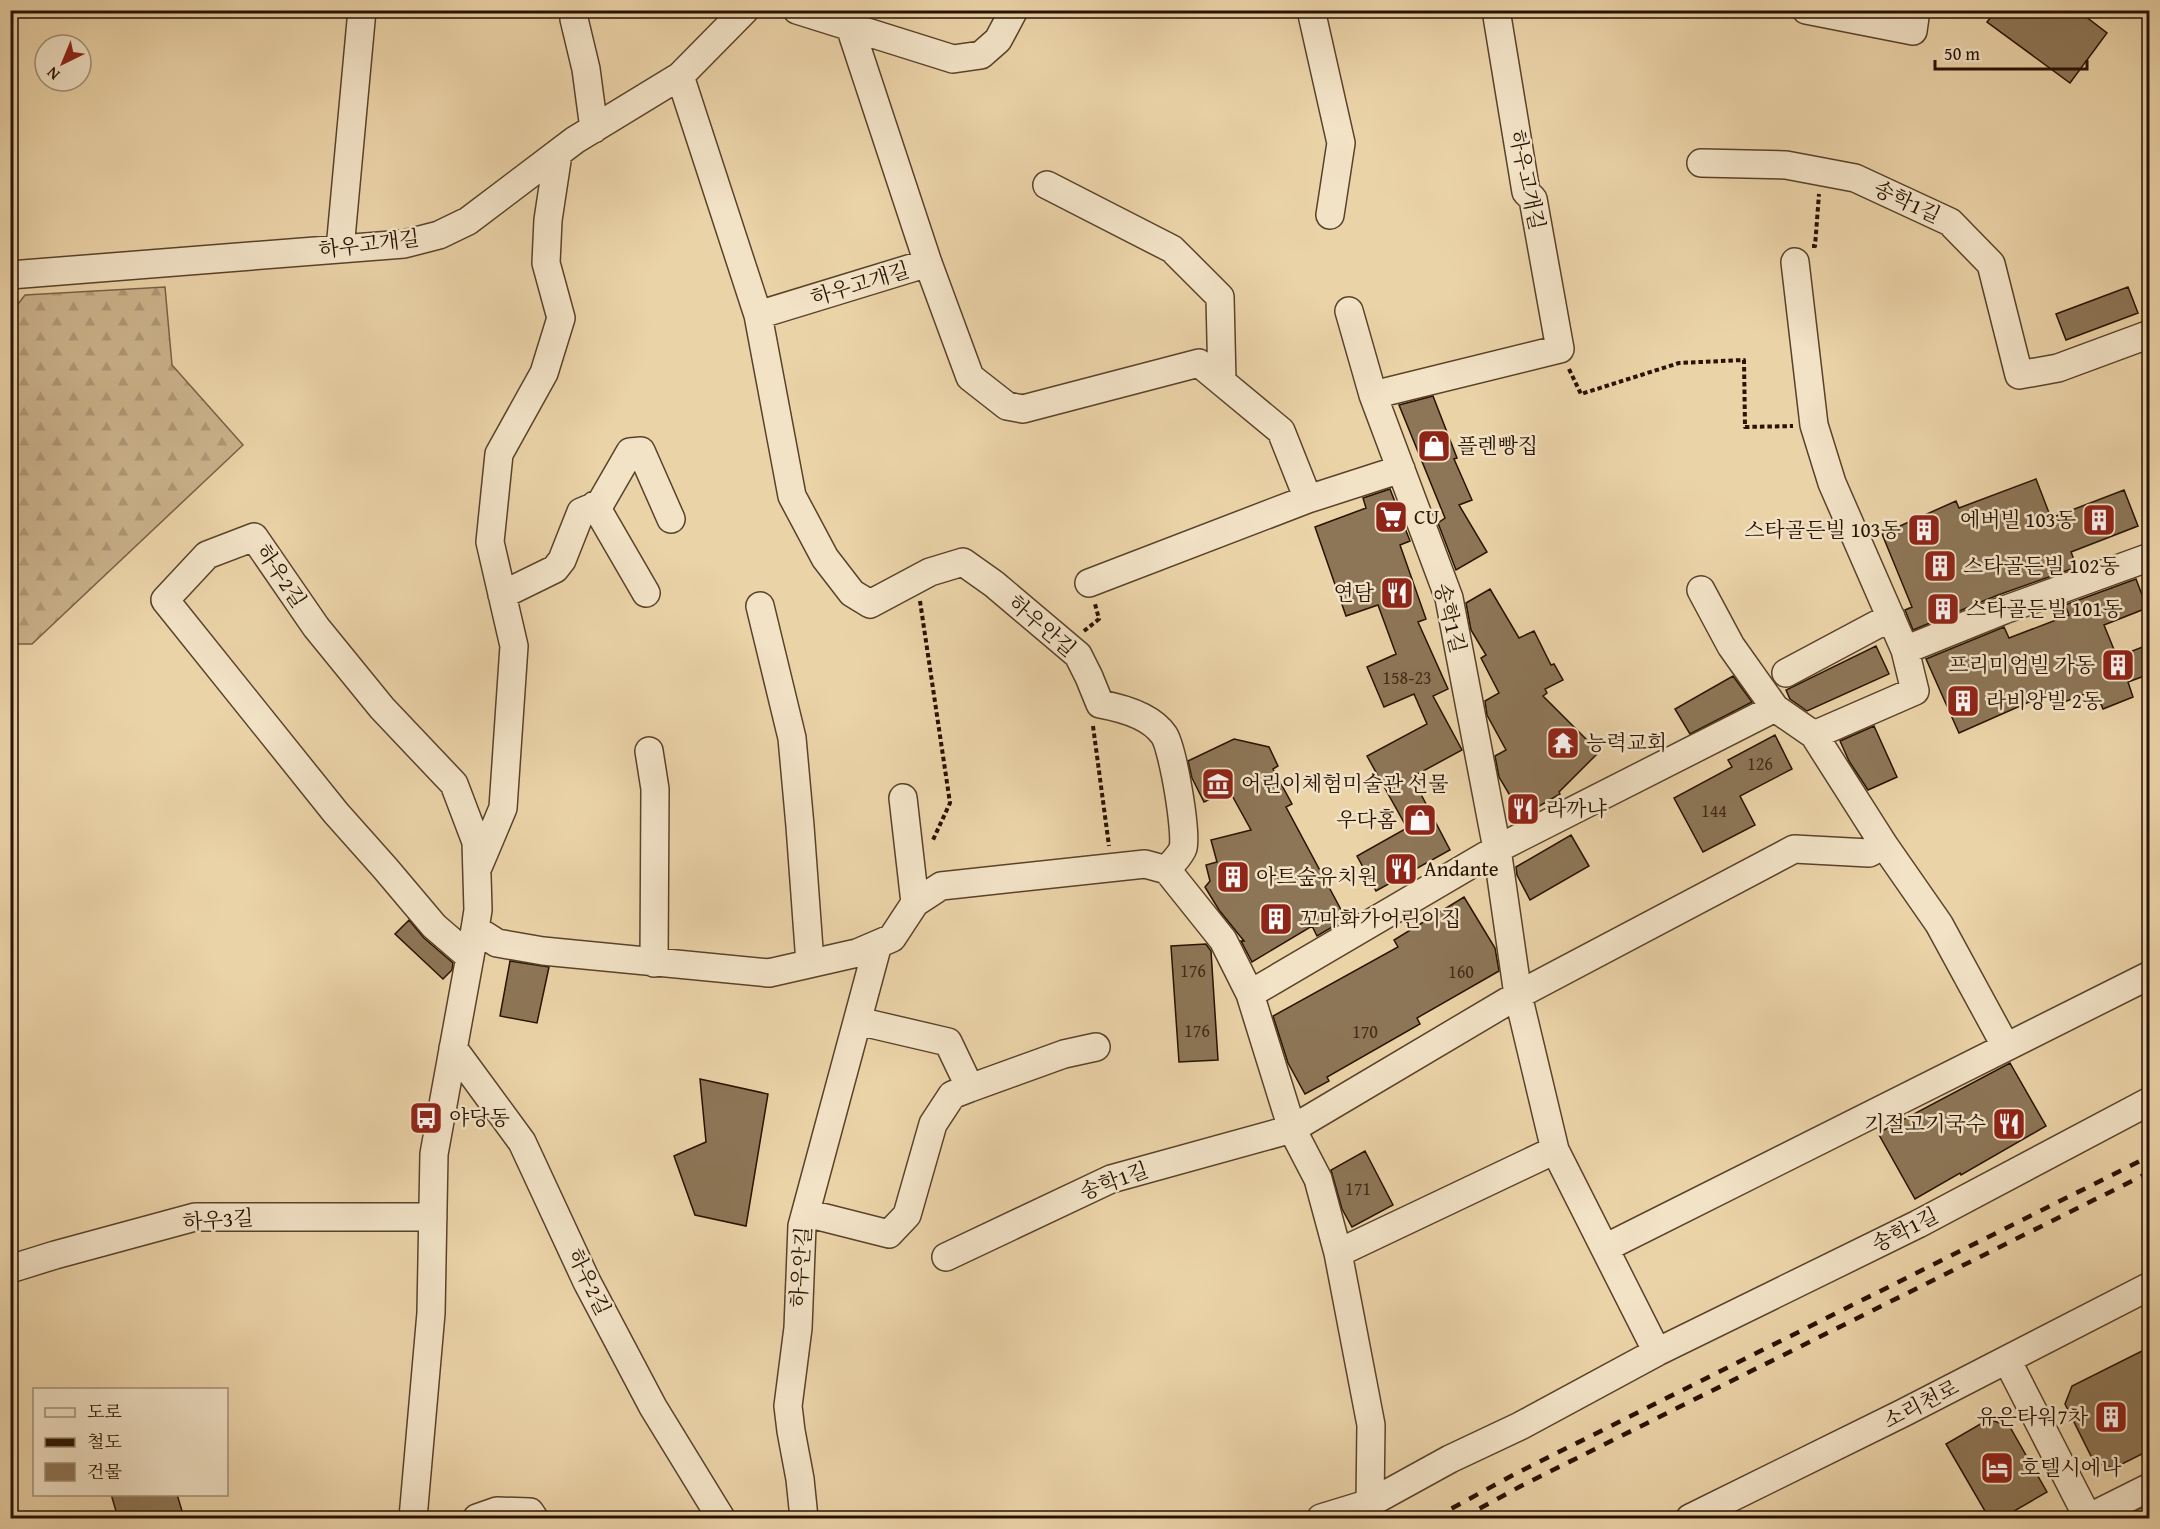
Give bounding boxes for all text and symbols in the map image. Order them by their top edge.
north arrow [33,33,93,93]
scale bar [1935,33,2086,71]
text: 50 m [1944,40,1980,67]
text: N [40,61,65,86]
street label: 하우고개길 [1502,127,1553,233]
street label: 송학1길 [1869,173,1946,231]
street label: 하우고개길 [317,222,421,265]
street label: 하우고개길 [807,254,913,313]
shop icon: 플렌빵집 [1416,428,1452,464]
place label: 플렌빵집 [1457,430,1538,461]
supermarket icon: CU [1373,499,1409,535]
place label: CU [1414,501,1439,532]
building icon: 에버빌 103동 [2081,502,2117,538]
place label: 에버빌 103동 [1960,504,2076,535]
building icon: 스타골든빌 103동 [1906,512,1942,548]
place label: 스타골든빌 103동 [1744,514,1901,545]
street label: 하우2길 [249,538,314,614]
building icon: 스타골든빌 102동 [1922,548,1958,584]
place label: 스타골든빌 102동 [1963,550,2120,581]
restaurant icon: 연담 [1379,575,1415,611]
place label: 연담 [1333,577,1375,608]
street label: 송학1길 [1427,580,1474,656]
street label: 하우안길 [1002,587,1083,664]
building icon: 스타골든빌 101동 [1925,591,1961,627]
place label: 스타골든빌 101동 [1966,593,2123,624]
building icon: 프리미엄빌 가동 [2100,647,2136,683]
place label: 프리미엄빌 가동 [1948,649,2095,680]
house number: 158-23 [1382,664,1432,691]
building icon: 라비앙빌 2동 [1945,683,1981,719]
place label: 라비앙빌 2동 [1986,685,2102,716]
temple icon: 능력교회 [1545,725,1581,761]
place label: 능력교회 [1586,727,1667,758]
house number: 126 [1747,750,1773,777]
museum icon: 어린이체험미술관 선물 [1200,766,1236,802]
place label: 어린이체험미술관 선물 [1241,768,1448,799]
restaurant icon: 라까냐 [1505,791,1541,827]
place label: 라까냐 [1546,793,1608,824]
house number: 144 [1701,797,1727,824]
shop icon: 우다홈 [1402,802,1438,838]
place label: 우다홈 [1336,804,1397,835]
restaurant icon: Andante [1383,851,1419,887]
place label: Andante [1424,853,1499,884]
building icon: 아트숲유치원 [1215,859,1251,895]
place label: 아트숲유치원 [1256,861,1378,892]
building icon: 꼬마화가어린이집 [1258,901,1294,937]
place label: 꼬마화가어린이집 [1299,903,1461,934]
house number: 176 [1180,957,1206,984]
house number: 160 [1448,958,1474,985]
house number: 176 [1184,1017,1210,1044]
house number: 170 [1352,1018,1378,1045]
bus stop icon: 야당동 [408,1100,444,1136]
place label: 야당동 [449,1102,510,1133]
restaurant icon: 기절고기국수 [1991,1106,2027,1142]
place label: 기절고기국수 [1864,1108,1986,1139]
street label: 송학1길 [1075,1154,1152,1207]
house number: 171 [1345,1175,1371,1202]
street label: 송학1길 [1866,1200,1943,1259]
street label: 하우3길 [181,1202,254,1237]
street label: 하우안길 [782,1225,819,1309]
street label: 하우2길 [560,1243,619,1320]
street label: 소리천로 [1878,1371,1964,1436]
legend [33,1388,228,1496]
text: 도로 [87,1398,122,1425]
building icon: 유은타워7차 [2093,1399,2129,1435]
place label: 유은타워7차 [1976,1401,2089,1432]
text: 철도 [87,1428,122,1455]
hotel icon: 호텔시에나 [1979,1450,2015,1486]
place label: 호텔시에나 [2020,1452,2122,1483]
text: 건물 [87,1458,122,1485]

